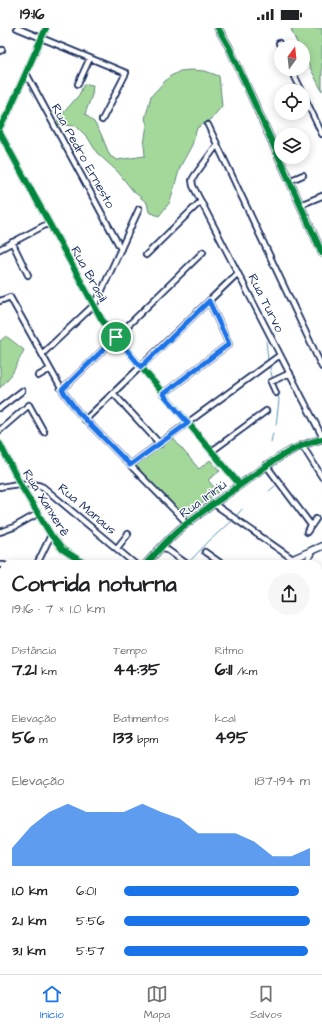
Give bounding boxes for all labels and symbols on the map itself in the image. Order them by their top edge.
north arrow [274,40,310,76]
street label: Rua Pedro Ernesto [47,101,120,212]
street label: Rua Brasil [66,243,112,305]
street label: Rua Turvo [244,271,289,336]
pin [99,320,133,354]
street label: Rua Xanxerê [18,466,74,540]
street label: Rua Iririú [176,475,231,522]
street label: Rua Manaus [54,479,120,539]

